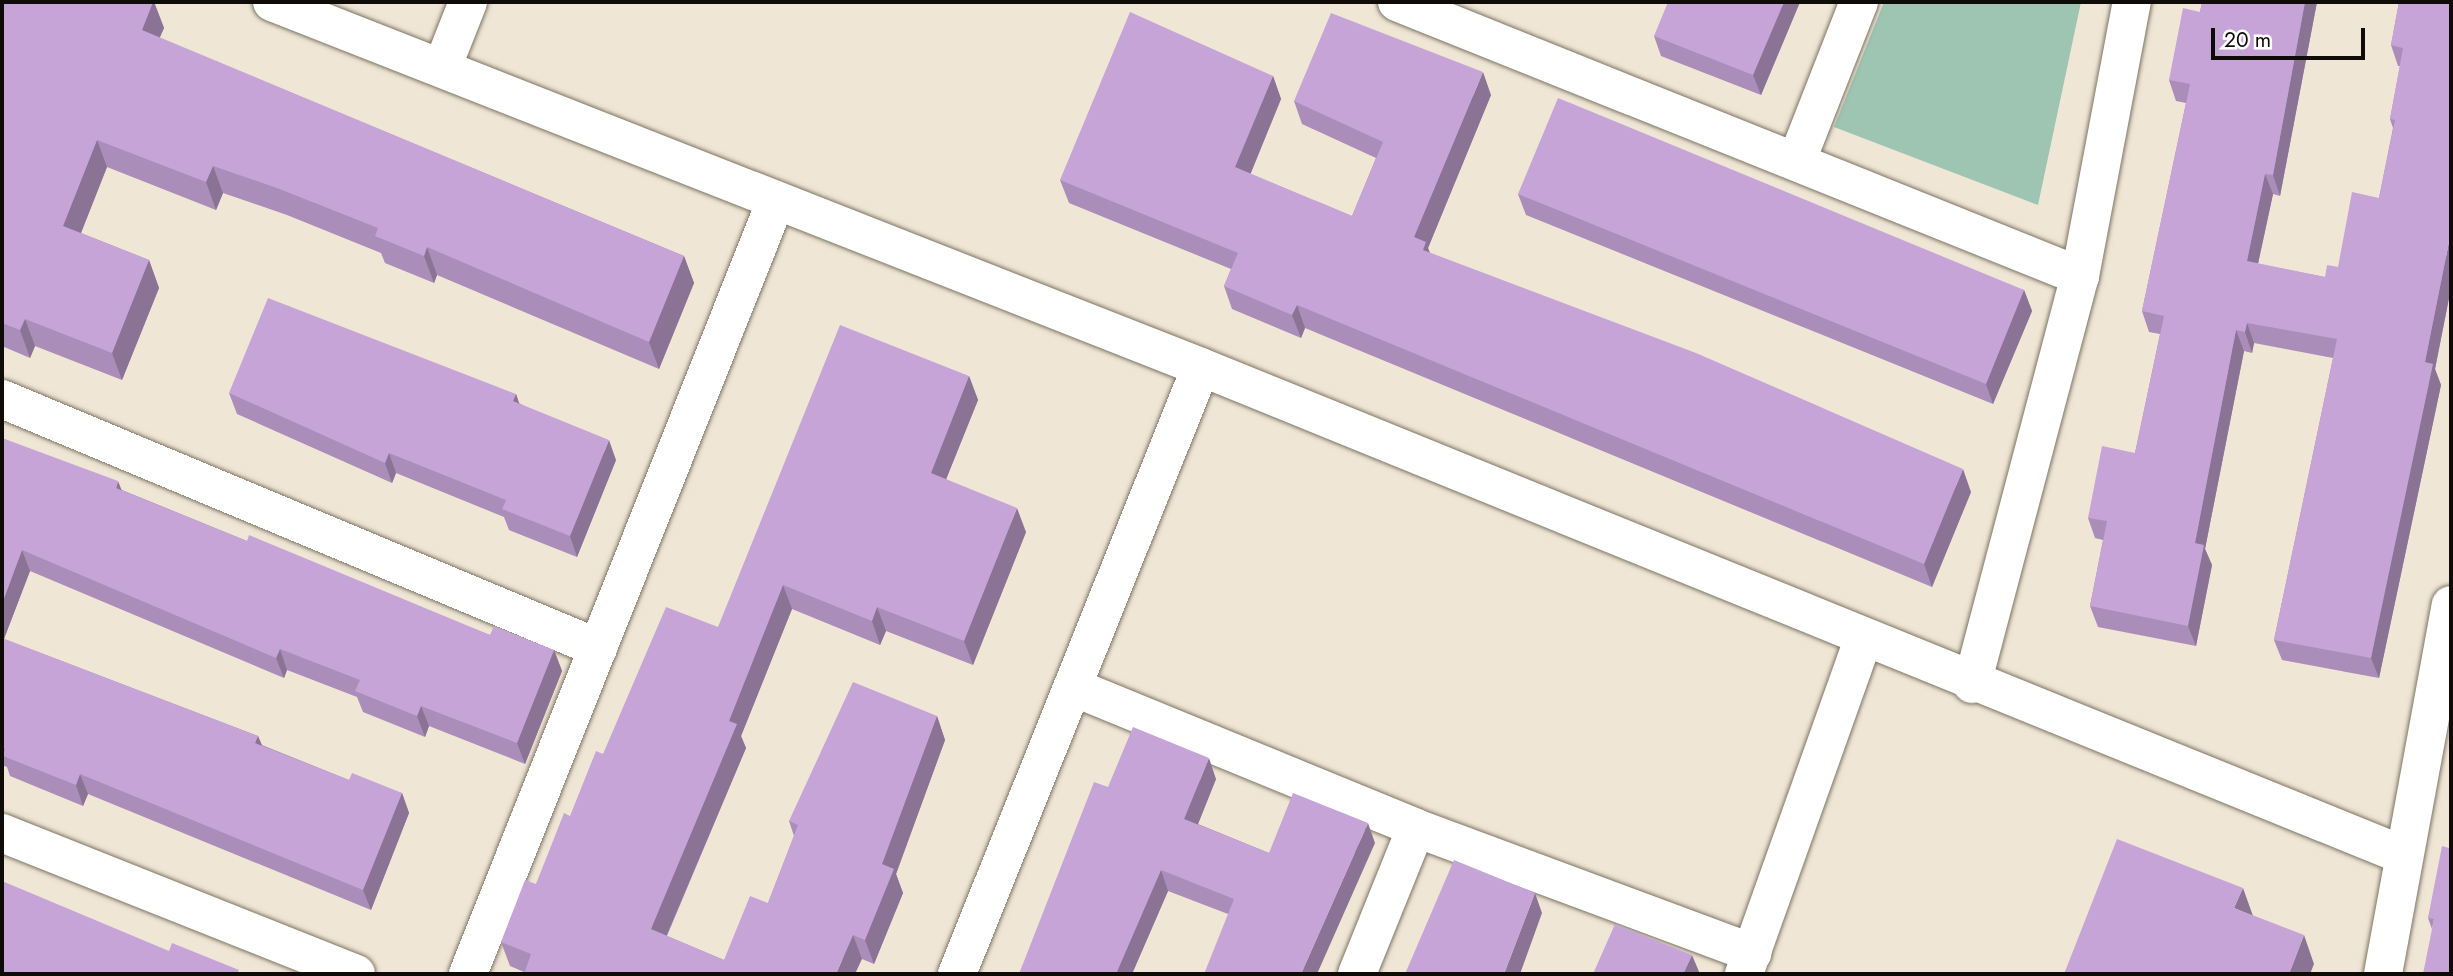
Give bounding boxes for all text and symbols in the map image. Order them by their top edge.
scale bar [2215,14,2369,58]
text: 20 m [2224,25,2271,55]

